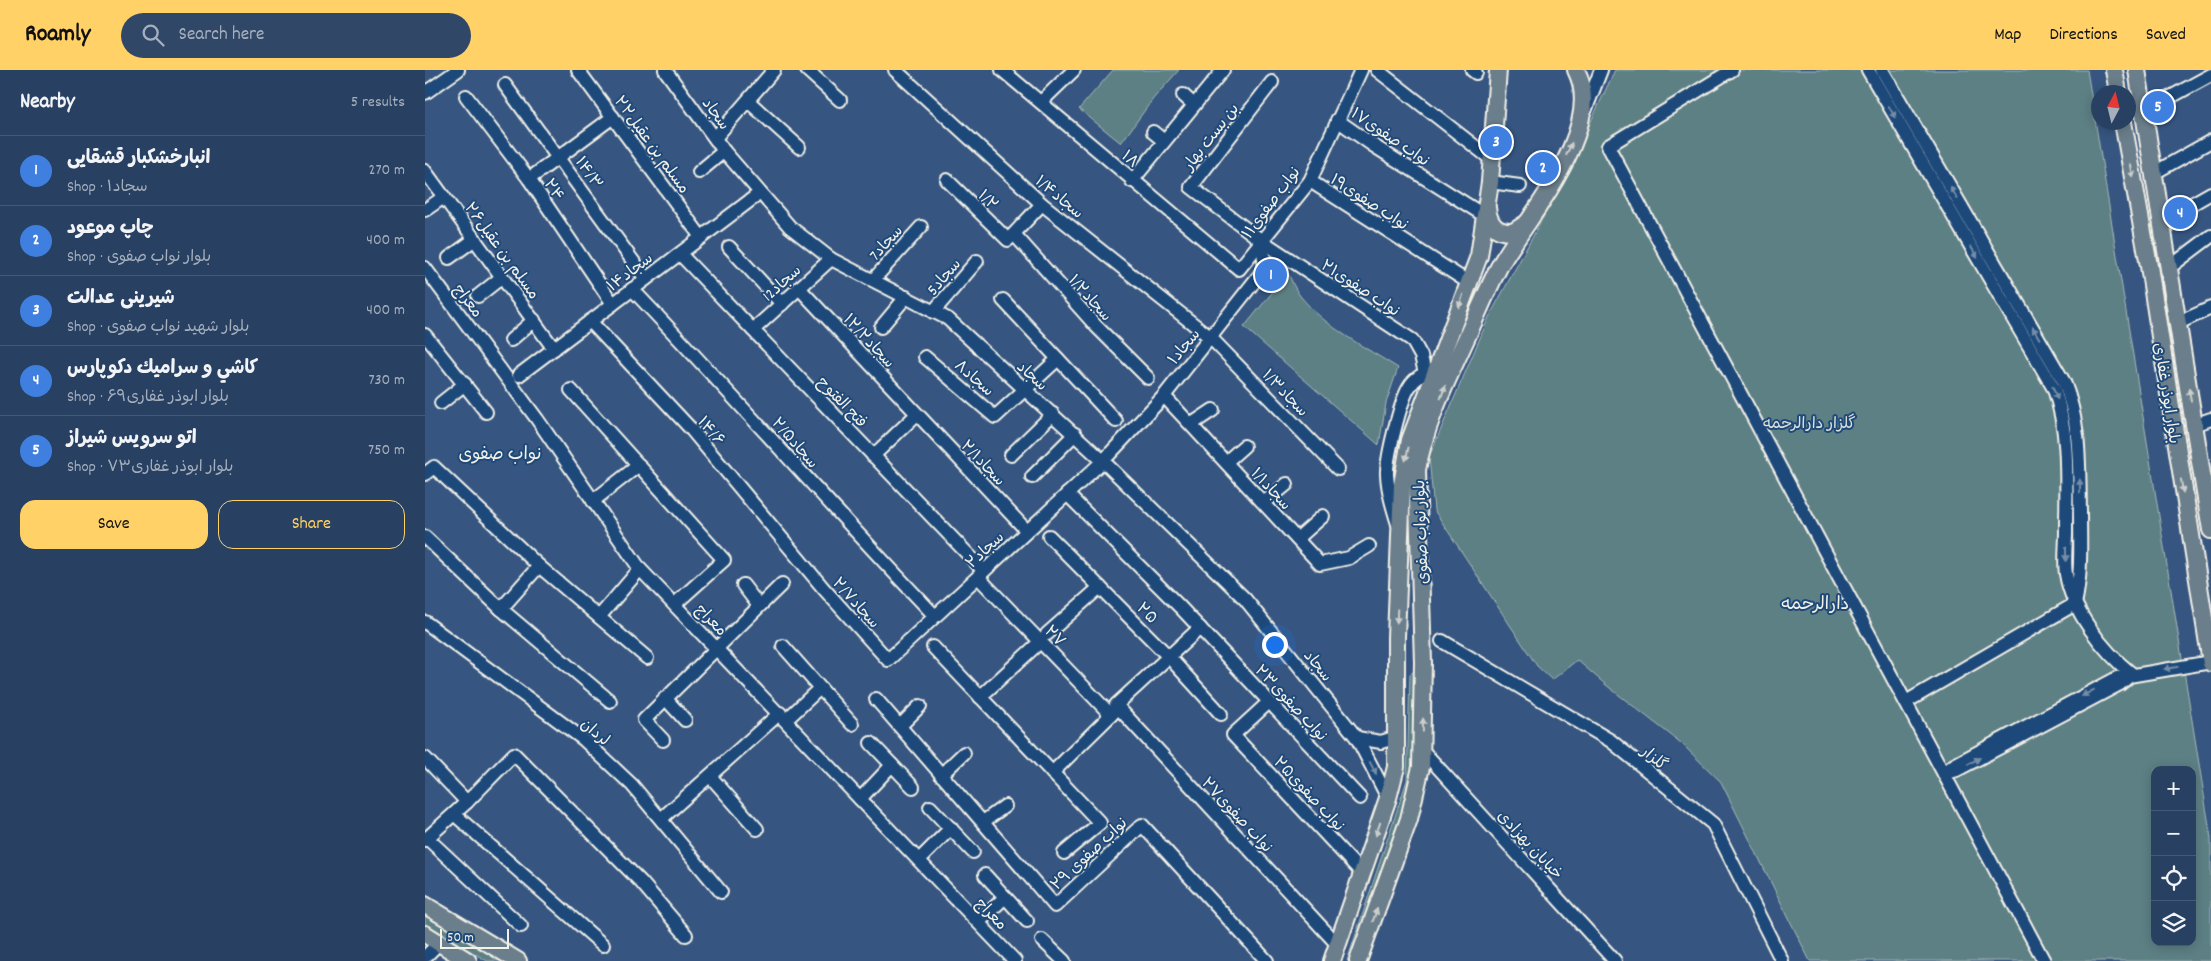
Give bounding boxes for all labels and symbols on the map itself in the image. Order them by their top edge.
north arrow [2091,85,2136,130]
pin: 5 [2142,88,2174,126]
street label: مسلم بن عقیل۲۲ [608,92,694,199]
street label: سجاد [695,94,735,135]
street label: بن بست بهار [1177,99,1246,178]
street label: ۱۷نواب صفوی [1346,103,1434,173]
one-way arrow [1888,106,1897,119]
pin: 3 [1480,123,1512,161]
one-way arrow [1565,142,1573,156]
street label: ۱۸ [1115,146,1143,174]
pin: 2 [1527,149,1559,187]
street label: ۱۴/۳ [568,152,608,195]
street label: ۱۱نواب صفوی [1237,163,1307,244]
one-way arrow [2128,163,2136,179]
street label: ۱۹نواب صفوی [1325,169,1412,237]
street label: ۱/۴سجاد [1029,171,1088,225]
street label: ۲۴ [537,175,569,206]
street label: ۱/۲ [972,185,1003,216]
one-way arrow [1949,186,1958,199]
pin: 4 [2164,194,2196,232]
street label: مسلم بن عقیل۲۶ [458,198,544,305]
street label: 7سجاد [865,221,909,267]
one-way arrow [1970,246,1979,259]
street label: ۱۴سجاد [603,248,659,298]
street label: 5سجاد [922,254,967,301]
street label: ۲۱نواب صفوی [1316,255,1404,323]
pin: 1 [1255,256,1287,294]
street label: 12سجاد [758,260,807,308]
street label: ۱/۲سجاد [1062,270,1116,327]
street label: معراج [447,280,487,323]
one-way arrow [1457,294,1464,309]
street label: ۱۲/۲سجاد [837,309,899,374]
street label: ۱سجاد [1163,324,1207,371]
one-way arrow [2031,326,2040,340]
street label: بلوار ابوذر غفاری [2146,341,2185,446]
street label: ۸سجاد [948,355,998,403]
street label: سجاد [1011,357,1052,397]
street label: ۱/۳سجاد [1256,365,1313,423]
street label: فتح الفتوح [811,372,872,434]
one-way arrow [1439,384,1447,399]
one-way arrow [2051,386,2059,401]
one-way arrow [2185,387,2193,403]
street label: ۱۴/۶ [691,412,729,451]
street label: ۲/۵سجاد [765,413,823,474]
park label: گلزار دارالرحمه [1762,413,1856,436]
street label: ۲/۱سجاد [954,436,1010,492]
district label: نواب صفوی [459,443,541,468]
one-way arrow [1403,447,1411,462]
street label: ۱/۱سجاد [1244,463,1296,516]
one-way arrow [2075,478,2083,494]
street label: بلوار نواب صفوی [1409,479,1436,584]
one-way arrow [2179,479,2187,495]
street label: ۲سجاد [961,527,1010,575]
one-way arrow [2062,547,2070,563]
street label: سجاد۲/۷ [826,573,884,634]
district label: دارالرحمه [1781,593,1849,618]
street label: ۲۵ [1130,598,1162,630]
street label: معراج [689,599,732,642]
one-way arrow [1393,609,1401,625]
street label: ۲۷ [1038,621,1070,653]
your location [1262,632,1288,658]
street label: سجاد [1297,646,1337,687]
street label: ۲۳نواب صفوی [1249,660,1332,747]
one-way arrow [2163,664,2179,672]
one-way arrow [2080,689,2095,697]
street label: لردان [575,714,614,752]
one-way arrow [1419,717,1427,733]
street label: گلزار [1634,740,1672,777]
street label: ۲۵نواب صفوی [1267,752,1349,837]
one-way arrow [1967,757,1981,765]
one-way arrow [1369,760,1377,775]
street label: ۲۷نواب صفوی [1195,773,1277,859]
street label: خیابان بهزادی [1491,806,1567,886]
street label: نواب صفوی ۲۹ [1046,813,1133,897]
one-way arrow [1374,821,1381,836]
street label: معراج [969,893,1012,936]
one-way arrow [1371,907,1379,922]
scale bar [440,926,509,949]

